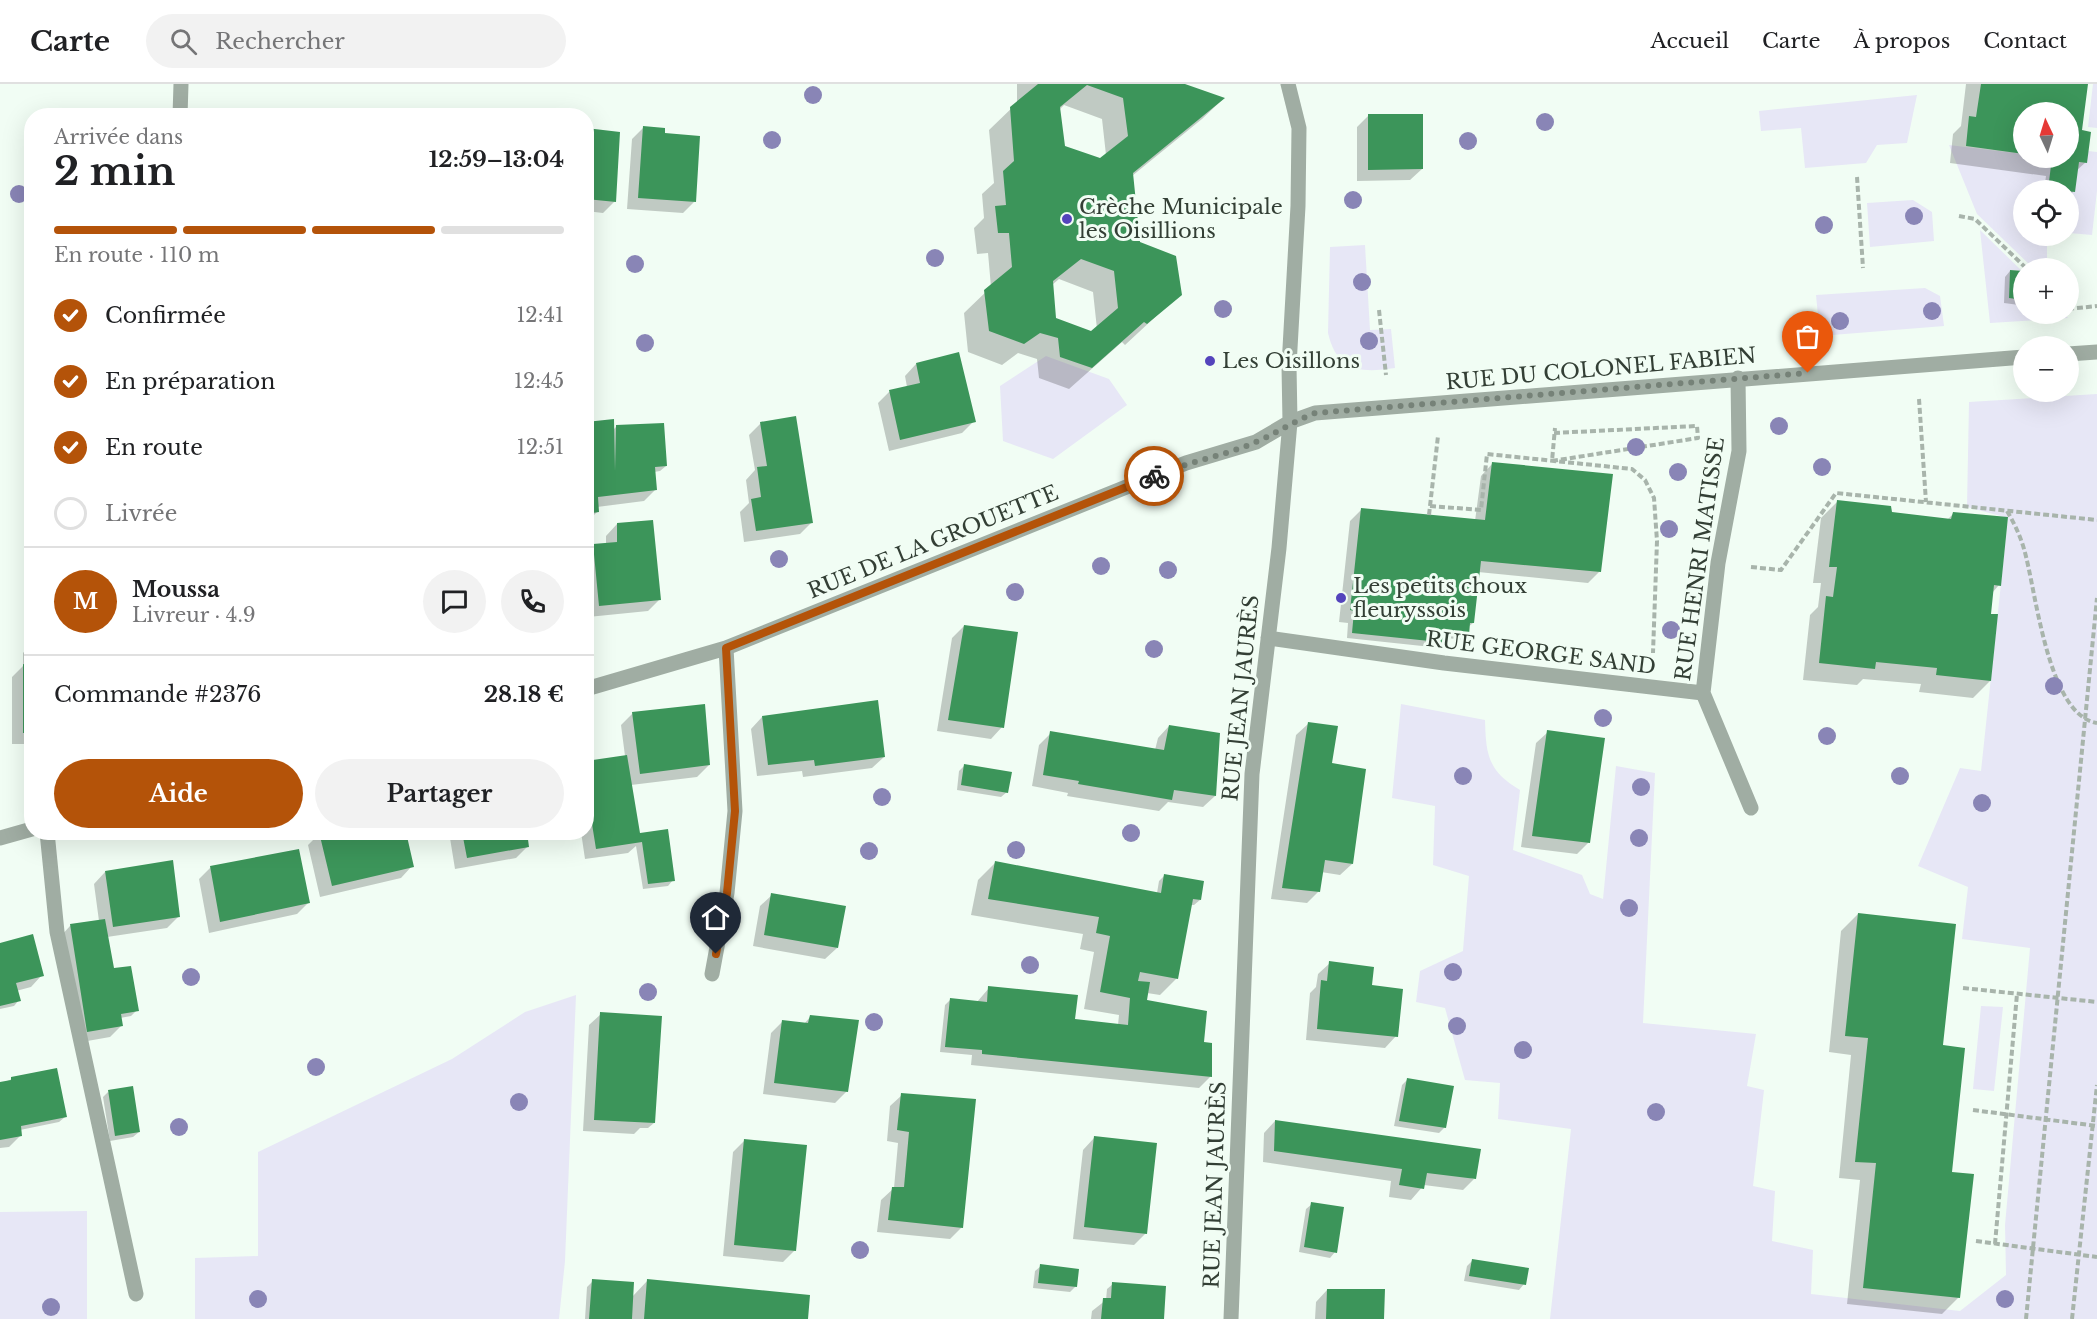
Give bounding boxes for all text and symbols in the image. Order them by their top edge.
search box [146,14,566,68]
text: Carte [30,24,110,59]
icon: search [167,25,200,58]
text: Rechercher [215,28,345,55]
text: Accueil [1651,28,1729,54]
text: Carte [1762,28,1821,54]
text: À propos [1854,28,1950,54]
text: Contact [1983,28,2067,54]
north arrow [2013,102,2079,168]
map controls [2013,102,2079,402]
text: Arrivée dans [54,125,183,149]
text: 12:59–13:04 [429,146,564,173]
text: 2 min [54,147,175,196]
button: locate [2013,180,2079,246]
place label: Crèche Municipale les Oisillions [1079,194,1283,244]
marker: Crèche Municipale les Oisillions [1060,212,1074,226]
text: En route · 110 m [54,243,219,267]
button: + [2013,258,2079,324]
icon: check [54,299,87,332]
text: Confirmée [105,302,226,329]
text: 12:41 [516,303,564,327]
pin [1782,311,1833,373]
icon: bag [1791,320,1824,353]
button: − [2013,336,2079,402]
street label: RUE DU COLONEL FABIEN [1445,342,1757,396]
place label: Les Oisillons [1222,348,1360,374]
marker: Les Oisillons [1203,354,1217,368]
icon: check [54,365,87,398]
text: En préparation [105,368,275,395]
text: 12:45 [514,369,564,393]
icon: check [54,431,87,464]
text: En route [105,434,203,461]
text: 12:51 [517,435,564,459]
street label: RUE HENRI MATISSE [1670,435,1730,683]
courier [1124,446,1184,506]
icon: bike [1138,460,1171,493]
street label: RUE DE LA GROUETTE [804,480,1062,604]
text: Livrée [105,500,177,527]
button: chat [423,570,486,633]
button: phone [501,570,564,633]
place label: Les petits choux fleuryssois [1353,573,1527,623]
text: Moussa [132,576,220,603]
text: M [73,588,98,615]
marker: Les petits choux fleuryssois [1334,591,1348,605]
street label: RUE JEAN JAURÈS [1217,594,1265,802]
text: Livreur · 4.9 [132,603,256,627]
street label: RUE GEORGE SAND [1425,626,1657,680]
text: Commande #2376 [54,681,261,708]
text: 28.18 € [484,681,564,708]
button: Aide [54,759,303,828]
button: Partager [315,759,564,828]
pin [690,892,741,954]
icon: home [699,901,732,934]
street label: RUE JEAN JAURÈS [1198,1081,1232,1289]

